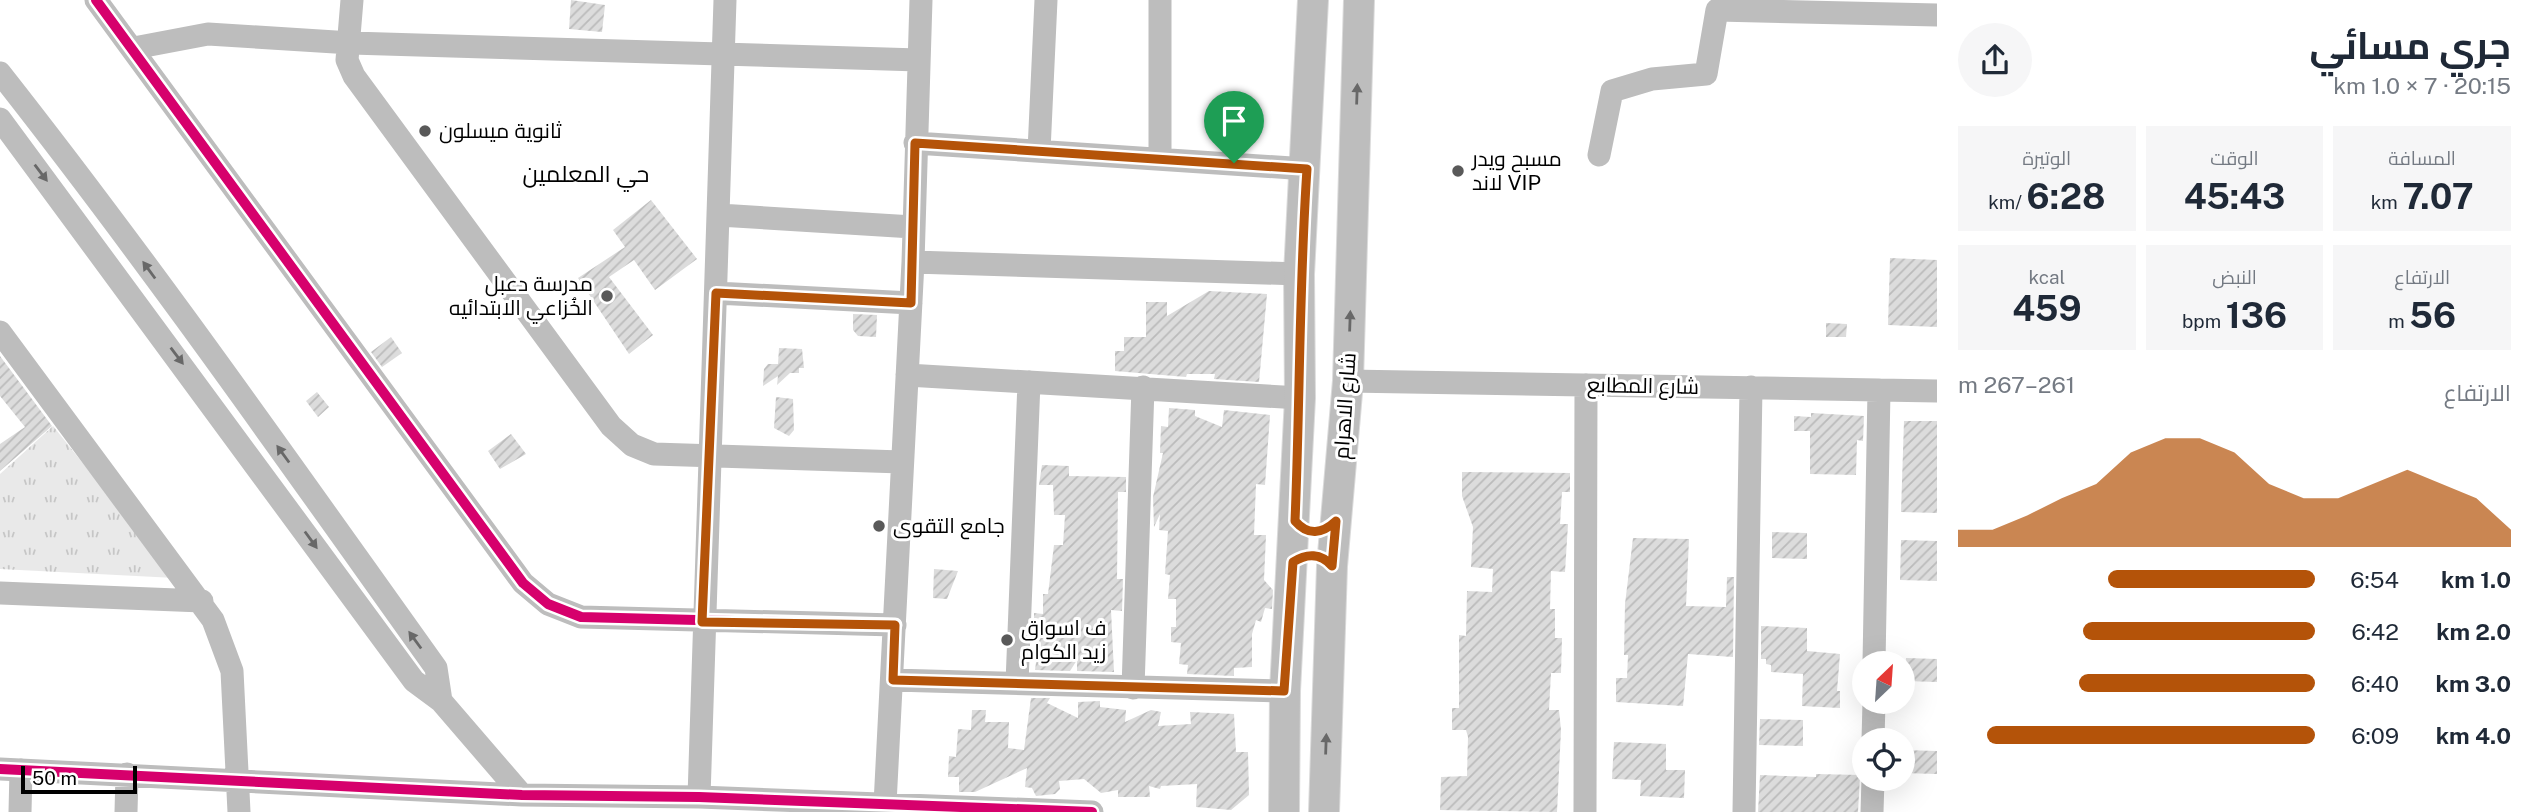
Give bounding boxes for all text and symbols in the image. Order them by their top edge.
button: share [1958,23,2032,97]
text: جري مسائي [2309,23,2511,68]
text: 20:15 · 7 × 1.0 km [2333,72,2511,99]
one-way arrow [1351,82,1362,104]
pin [1204,91,1264,163]
icon: arrive [1215,102,1253,140]
place label: ثانوية ميسلون [439,118,562,144]
marker: ثانوية ميسلون [417,123,433,139]
place label: مسبح ويدر لاند VIP [1471,146,1562,195]
text: الوتيرة [2022,147,2071,169]
text: الوقت [2210,147,2259,169]
text: المسافة [2388,147,2456,169]
district label: حي المعلمین [523,160,649,192]
marker: مسبح ويدر لاند VIP [1450,163,1466,179]
one-way arrow [34,164,48,183]
text: 6:28 [2027,176,2106,217]
text: 45:43 [2184,176,2285,217]
text: 7.07 [2402,176,2474,217]
text: /km [1988,191,2027,213]
text: km [2371,191,2402,213]
one-way arrow [143,261,157,279]
text: kcal [2028,266,2065,288]
text: النبض [2212,266,2257,288]
text: الارتفاع [2394,266,2450,288]
place label: مدرسة دعبل الخُزاعي الابتدائيه [449,271,593,324]
marker: مدرسة دعبل الخُزاعي الابتدائيه [599,288,615,304]
text: 459 [2012,288,2081,329]
text: 136 [2226,295,2287,336]
text: 56 [2409,295,2456,336]
one-way arrow [1344,310,1356,332]
text: bpm [2182,310,2226,332]
text: m [2388,310,2409,332]
one-way arrow [170,347,184,365]
street label: شارع الاهرام [1328,352,1363,460]
text: 261–267 m [1958,371,2075,398]
street label: شارع المطابع [1587,372,1699,401]
text: الارتفاع [2444,379,2511,406]
one-way arrow [276,445,290,463]
place label: جامع التقوى [893,513,1005,540]
marker: جامع التقوى [871,518,887,534]
one-way arrow [304,531,318,549]
text: 6:54 [2350,566,2399,593]
text: 1.0 km [2441,566,2511,593]
place label: ف اسواق زيد الكوام [1021,615,1107,666]
text: 6:42 [2351,618,2399,645]
text: 2.0 km [2436,618,2511,645]
one-way arrow [408,630,422,649]
marker: ف اسواق زيد الكوام [999,632,1015,648]
north arrow [1852,651,1914,714]
map controls [1852,651,1915,791]
text: 6:40 [2351,670,2399,697]
text: 3.0 km [2436,670,2511,697]
text: 6:09 [2351,722,2399,749]
text: 4.0 km [2436,722,2511,749]
button: locate [1852,728,1915,791]
one-way arrow [1320,733,1332,755]
scale bar [21,763,136,795]
text: 50 m [32,767,77,789]

